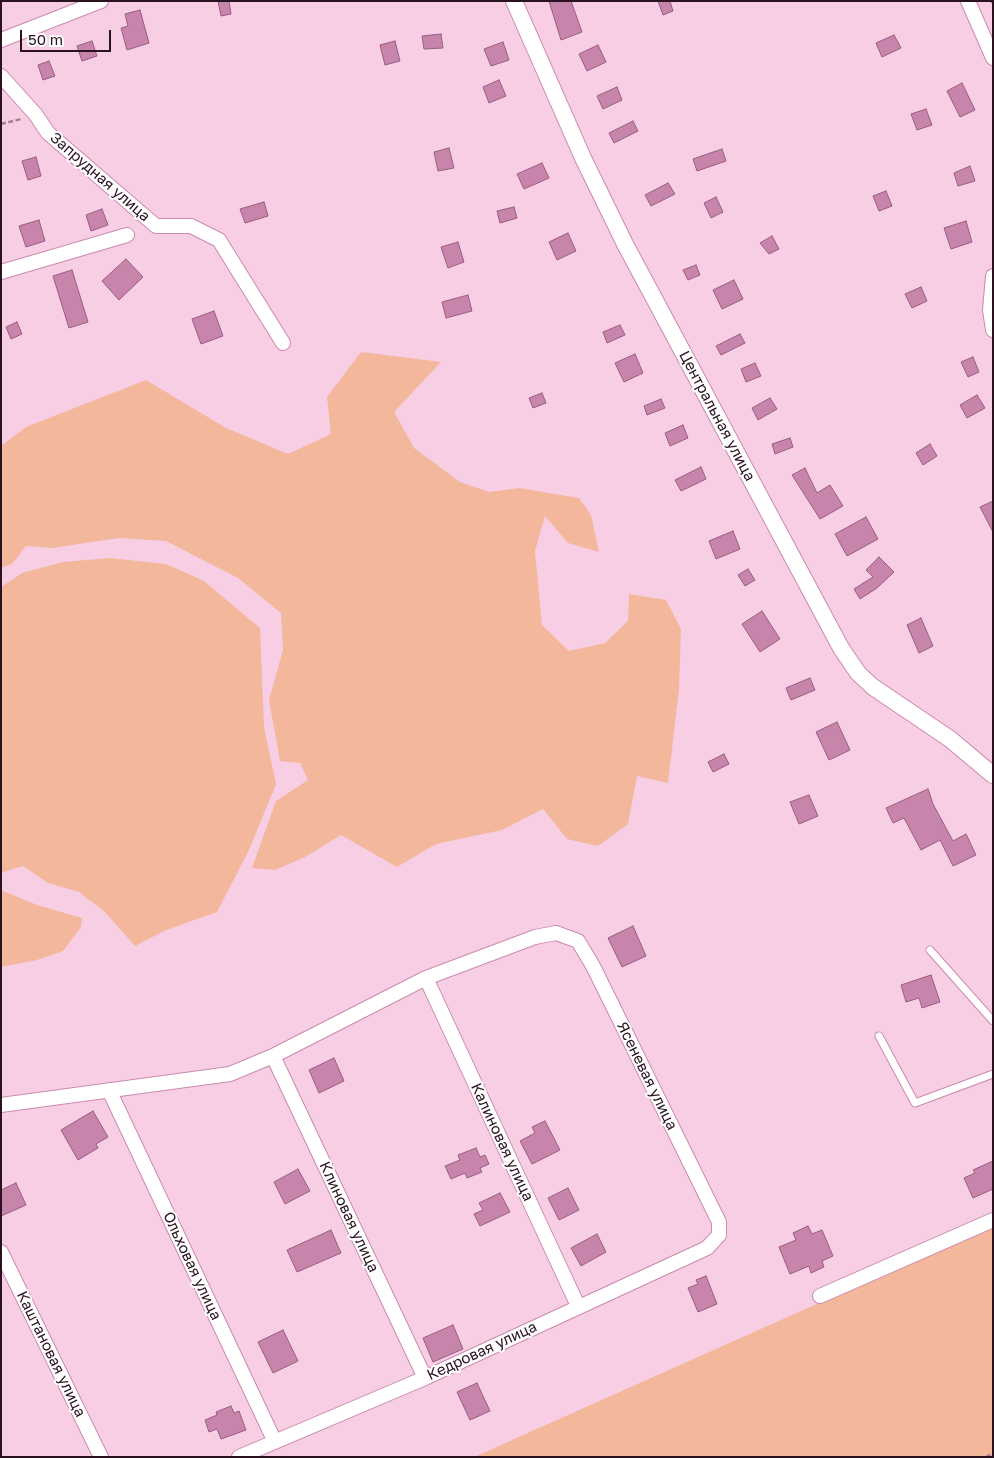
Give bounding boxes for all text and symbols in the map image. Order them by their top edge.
scale bar [22,20,114,52]
text: 50 m [28,30,63,48]
street label: Запрудная улица [46,129,154,225]
street label: Центральная улица [675,348,759,484]
street label: Ясеневая улица [613,1019,681,1133]
street label: Калиновая улица [467,1080,537,1204]
street label: Клиновая улица [315,1159,383,1275]
street label: Ольховая улица [159,1209,225,1323]
street label: Каштановая улица [13,1288,89,1420]
street label: Кедровая улица [424,1318,540,1384]

